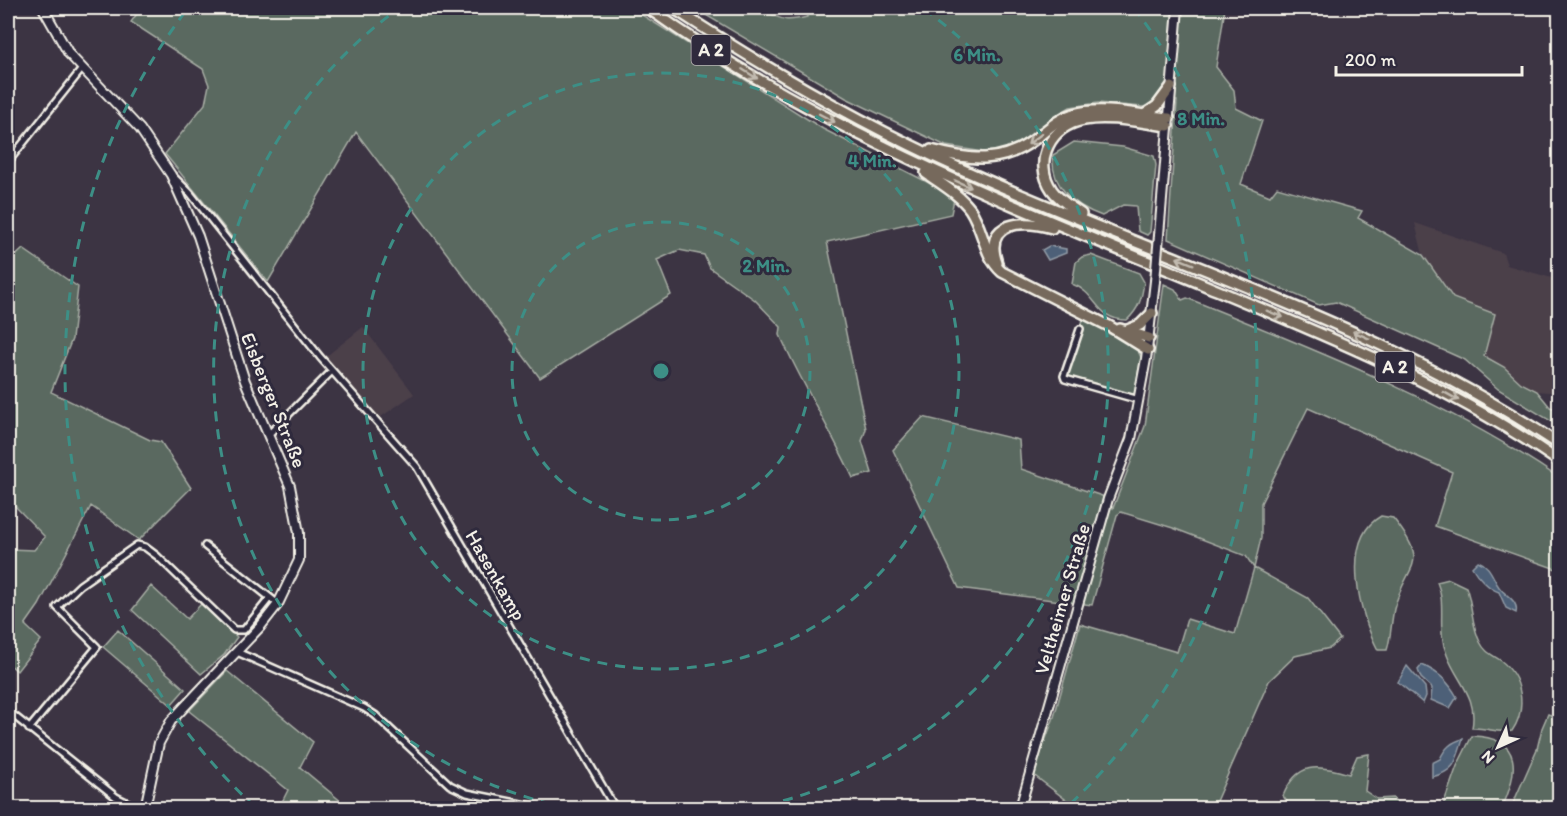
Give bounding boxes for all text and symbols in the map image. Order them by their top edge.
road number: A 2 [692,35,730,65]
scale bar [1336,39,1522,77]
text: 6 Min. [954,44,1000,66]
text: 200 m [1345,49,1396,71]
one-way arrow [741,68,758,80]
text: 8 Min. [1177,108,1225,130]
one-way arrow [818,112,835,124]
one-way arrow [1027,133,1043,146]
text: 4 Min. [848,150,896,172]
one-way arrow [954,179,972,191]
text: 2 Min. [743,255,789,277]
one-way arrow [1176,255,1195,266]
one-way arrow [1265,309,1283,320]
street label: Eisberger Straße [236,329,312,471]
one-way arrow [1353,329,1371,341]
road number: A 2 [1376,352,1414,382]
centre of rings [651,361,671,381]
one-way arrow [1442,391,1460,402]
street label: Veltheimer Straße [1029,521,1095,677]
street label: Hasenkamp [460,525,532,625]
north arrow [1468,717,1528,777]
text: N [1477,747,1498,768]

